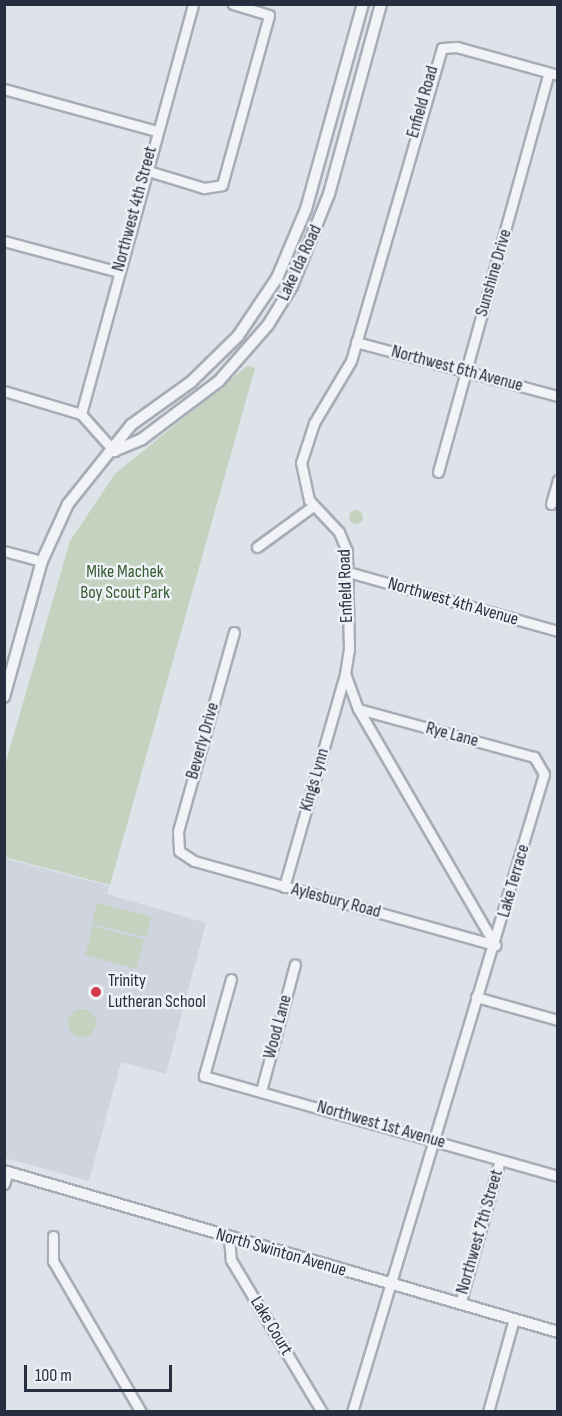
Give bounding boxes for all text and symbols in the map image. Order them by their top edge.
street label: Enfield Road [402,63,444,141]
street label: Northwest 4th Street [108,144,162,274]
street label: Lake Ida Road [273,222,327,304]
street label: Sunshine Drive [471,227,517,319]
street label: Northwest 6th Avenue [389,341,525,397]
street label: Enfield Road [334,549,358,623]
park label: Mike Machek Boy Scout Park [80,562,170,604]
street label: Northwest 4th Avenue [385,573,521,631]
street label: Beverly Drive [182,700,224,782]
street label: Rye Lane [423,718,481,752]
street label: Kings Lynn [296,746,334,814]
street label: Lake Terrace [493,842,535,920]
street label: Aylesbury Road [289,879,383,923]
place label: Trinity Lutheran School [108,971,206,1014]
marker: Trinity Lutheran School [89,985,103,999]
street label: Wood Lane [259,993,297,1061]
street label: Northwest 1st Avenue [314,1096,448,1154]
street label: Northwest 7th Street [452,1167,508,1297]
street label: North Swinton Avenue [213,1224,349,1282]
street label: Lake Court [245,1293,297,1359]
scale bar [27,1353,176,1391]
text: 100 m [35,1365,72,1386]

